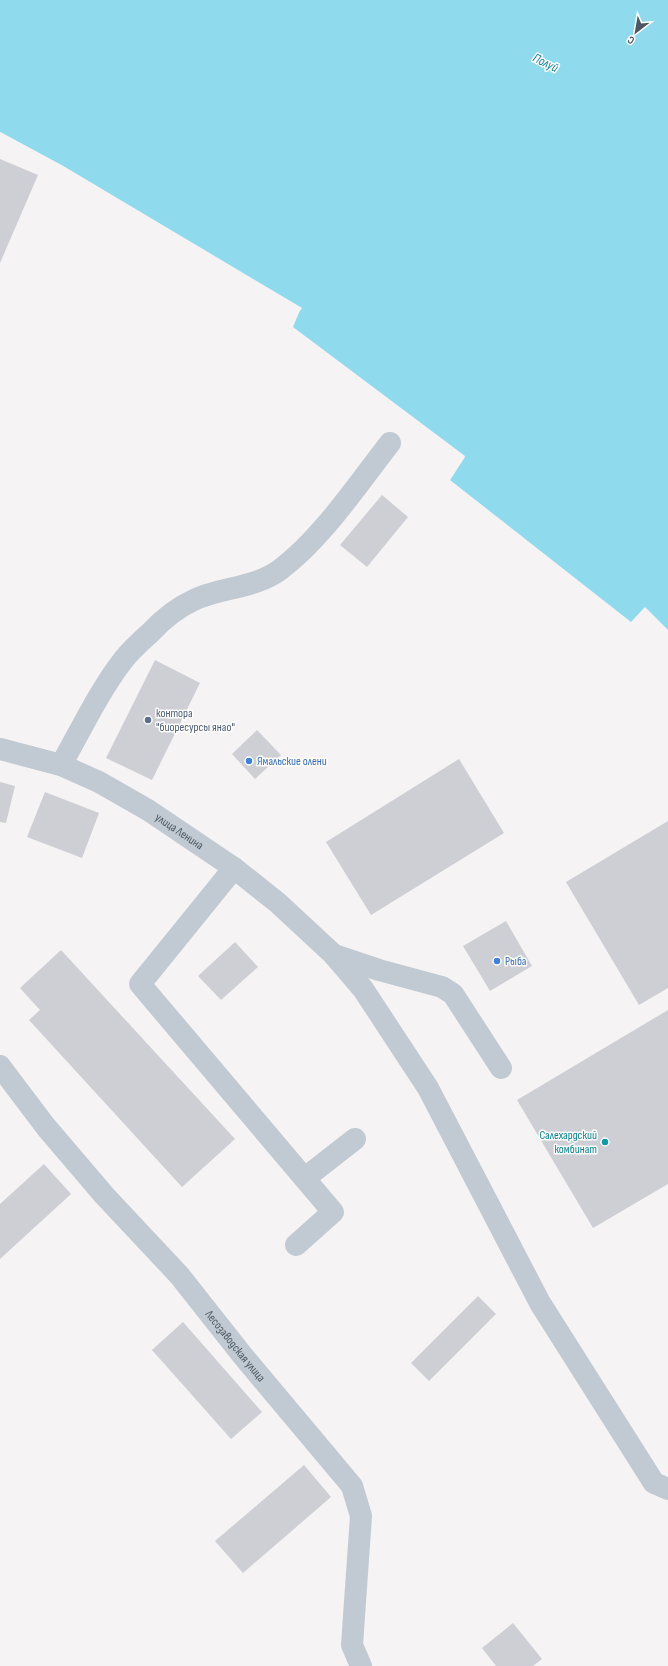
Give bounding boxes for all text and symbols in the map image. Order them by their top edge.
north arrow [616,12,656,52]
text: С [625,33,637,47]
water label: Полуй [530,50,562,76]
place label: контора "биоресурсы янао" [156,706,235,735]
marker: контора "биоресурсы янао" [143,715,153,725]
place label: Ямальские олени [257,754,327,769]
marker: Ямальские олени [244,756,254,766]
street label: улица Ленина [152,810,206,853]
place label: Рыба [505,954,527,969]
marker: Рыба [492,956,502,966]
place label: Салехардский комбинат [539,1128,597,1157]
marker: Салехардский комбинат [600,1137,610,1147]
street label: Лесозаводская улица [201,1307,269,1385]

